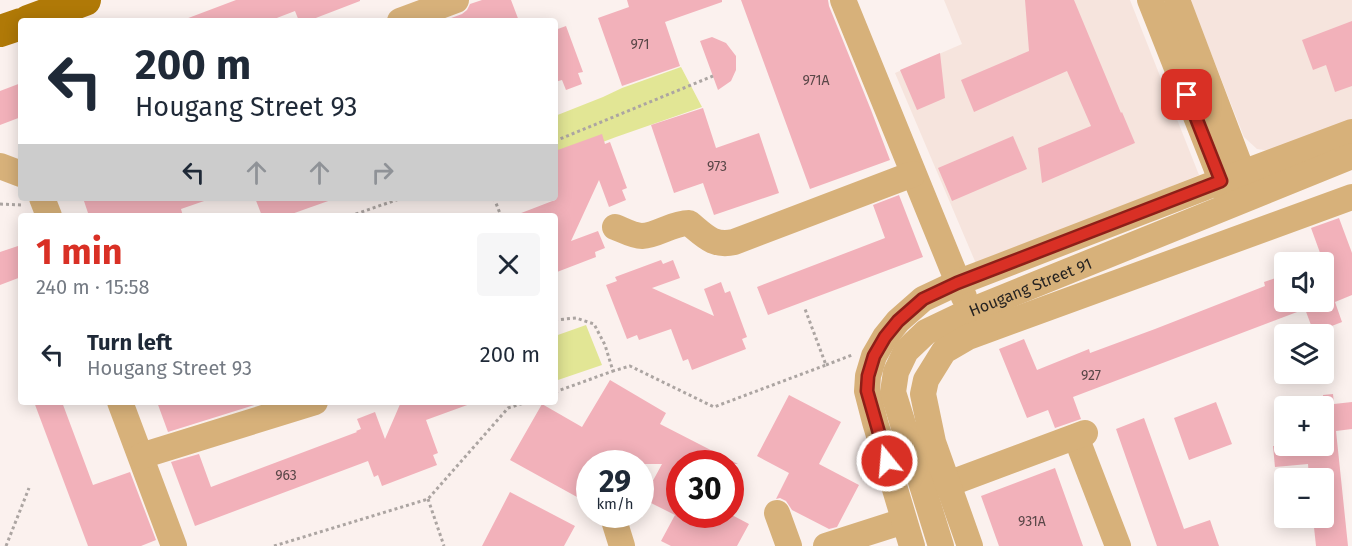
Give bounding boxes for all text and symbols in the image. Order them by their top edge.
house number: 971 [630,36,650,53]
text: 200 m [135,40,251,90]
icon: left [36,42,114,120]
pin [1161,69,1212,120]
house number: 971A [802,72,830,89]
icon: arrive [1170,78,1203,111]
text: Hougang Street 93 [135,91,358,123]
icon: left [177,156,210,189]
icon: ahead [240,156,273,189]
icon: ahead [303,156,336,189]
icon: right [366,156,399,189]
house number: 973 [707,158,727,175]
text: 1 min [36,230,123,274]
button: close [477,233,540,296]
map controls [1274,252,1334,528]
button: sound [1274,252,1334,312]
street label: Hougang Street 91 [966,254,1095,321]
text: 240 m · 15:58 [36,275,150,299]
button: layers [1274,324,1334,384]
text: Turn left [87,329,172,356]
icon: left [36,338,69,371]
text: 200 m [480,341,540,368]
text: Hougang Street 93 [87,356,252,380]
house number: 927 [1081,367,1101,384]
button: + [1274,396,1334,456]
position arrow [855,429,919,493]
speed limit sign: 30 [666,450,744,528]
text: 29 [599,464,631,500]
house number: 963 [275,467,297,484]
button: − [1274,468,1334,528]
text: km/h [596,495,634,513]
house number: 931A [1018,513,1046,530]

